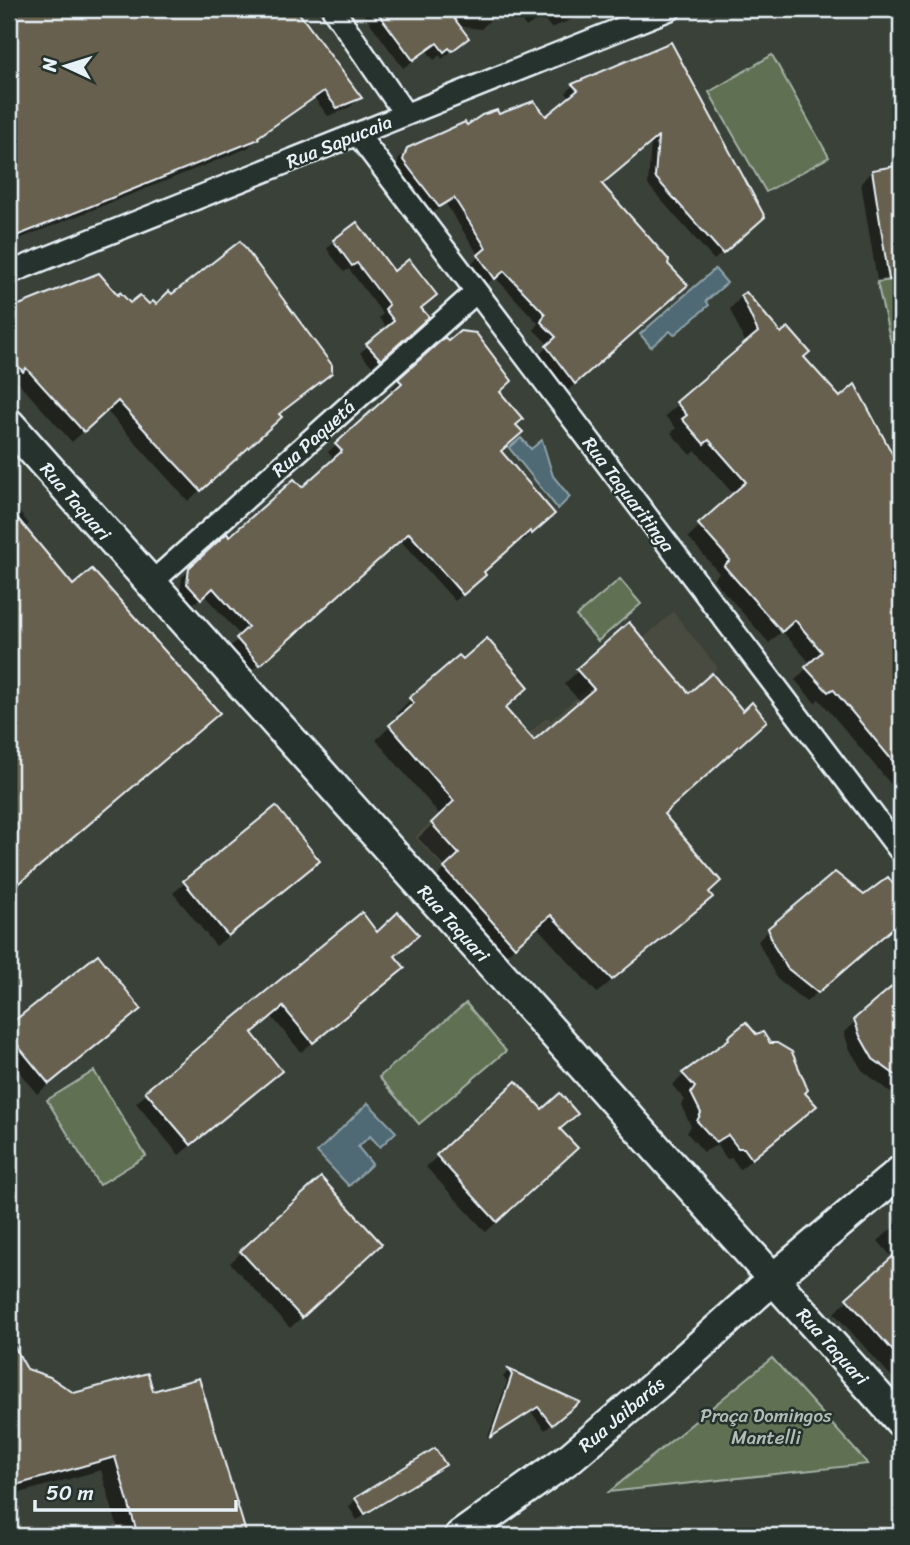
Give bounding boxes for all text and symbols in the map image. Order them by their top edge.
north arrow [32,32,102,102]
text: N [33,56,67,74]
street label: Rua Sapucaia [281,105,398,178]
street label: Rua Paquetá [264,391,363,485]
street label: Rua Taquaritinga [574,429,684,560]
street label: Rua Taquari [32,454,120,549]
street label: Rua Taquari [409,877,499,971]
street label: Rua Taquari [788,1300,878,1394]
street label: Rua Jaibarás [571,1368,672,1461]
park label: Praça Domingos Mantelli [700,1399,832,1454]
scale bar [35,1468,236,1512]
text: 50 m [46,1474,94,1512]

